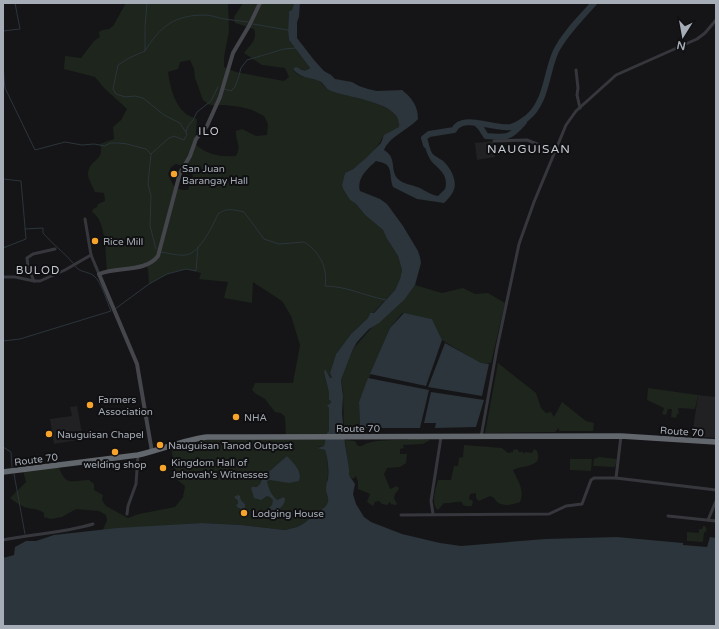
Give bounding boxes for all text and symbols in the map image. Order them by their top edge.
north arrow [663,16,703,56]
text: N [676,38,687,53]
district label: ILO [198,125,220,138]
district label: NAUGUISAN [487,142,571,156]
place label: San Juan Barangay Hall [182,163,248,187]
marker: San Juan Barangay Hall [169,169,179,179]
marker: Rice Mill [90,236,100,246]
place label: Rice Mill [103,236,143,248]
district label: BULOD [16,264,60,277]
place label: Farmers Association [98,394,153,418]
marker: Farmers Association [85,400,95,410]
marker: NHA [231,412,241,422]
place label: NHA [244,412,267,424]
street label: Route 70 [336,423,380,435]
street label: Route 70 [660,424,704,440]
marker: Nauguisan Chapel [44,429,54,439]
place label: Nauguisan Chapel [57,429,144,441]
marker: Nauguisan Tanod Outpost [155,440,165,450]
place label: Nauguisan Tanod Outpost [168,440,293,452]
marker: welding shop [110,447,120,457]
street label: Route 70 [14,451,59,469]
place label: Kingdom Hall of Jehovah's Witnesses [171,457,268,481]
place label: welding shop [83,459,147,471]
marker: Kingdom Hall of Jehovah's Witnesses [158,463,168,473]
marker: Lodging House [239,508,249,518]
place label: Lodging House [252,508,324,520]

